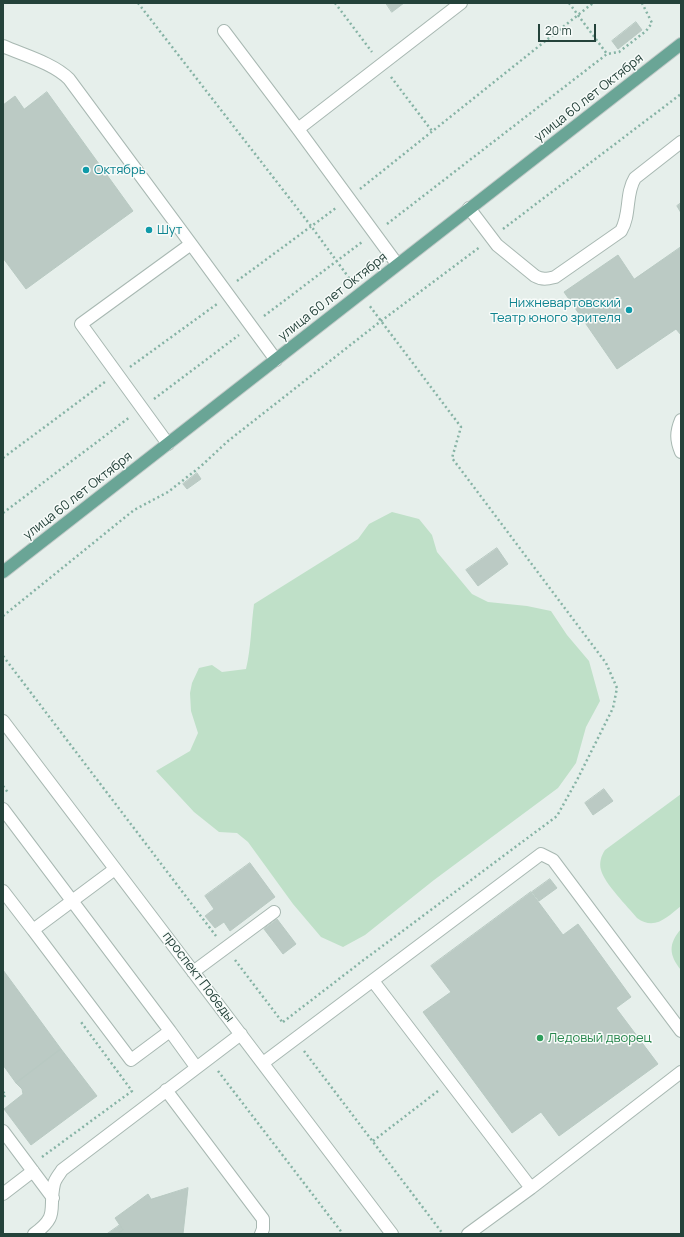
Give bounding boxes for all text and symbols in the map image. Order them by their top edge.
scale bar [540,16,598,42]
text: 20 m [545,22,572,39]
street label: улица 60 лет Октября [531,51,647,145]
place label: Октябрь [94,162,146,178]
marker: Октябрь [81,165,91,175]
place label: Шут [157,222,182,238]
marker: Шут [144,225,154,235]
street label: улица 60 лет Октября [275,250,391,344]
place label: Нижневартовский Театр юного зрителя [490,295,621,326]
marker: Нижневартовский Театр юного зрителя [624,305,634,315]
street label: улица 60 лет Октября [20,449,136,543]
street label: проспект Победы [159,929,237,1025]
place label: Ледовый дворец [548,1030,652,1046]
marker: Ледовый дворец [535,1033,545,1043]

